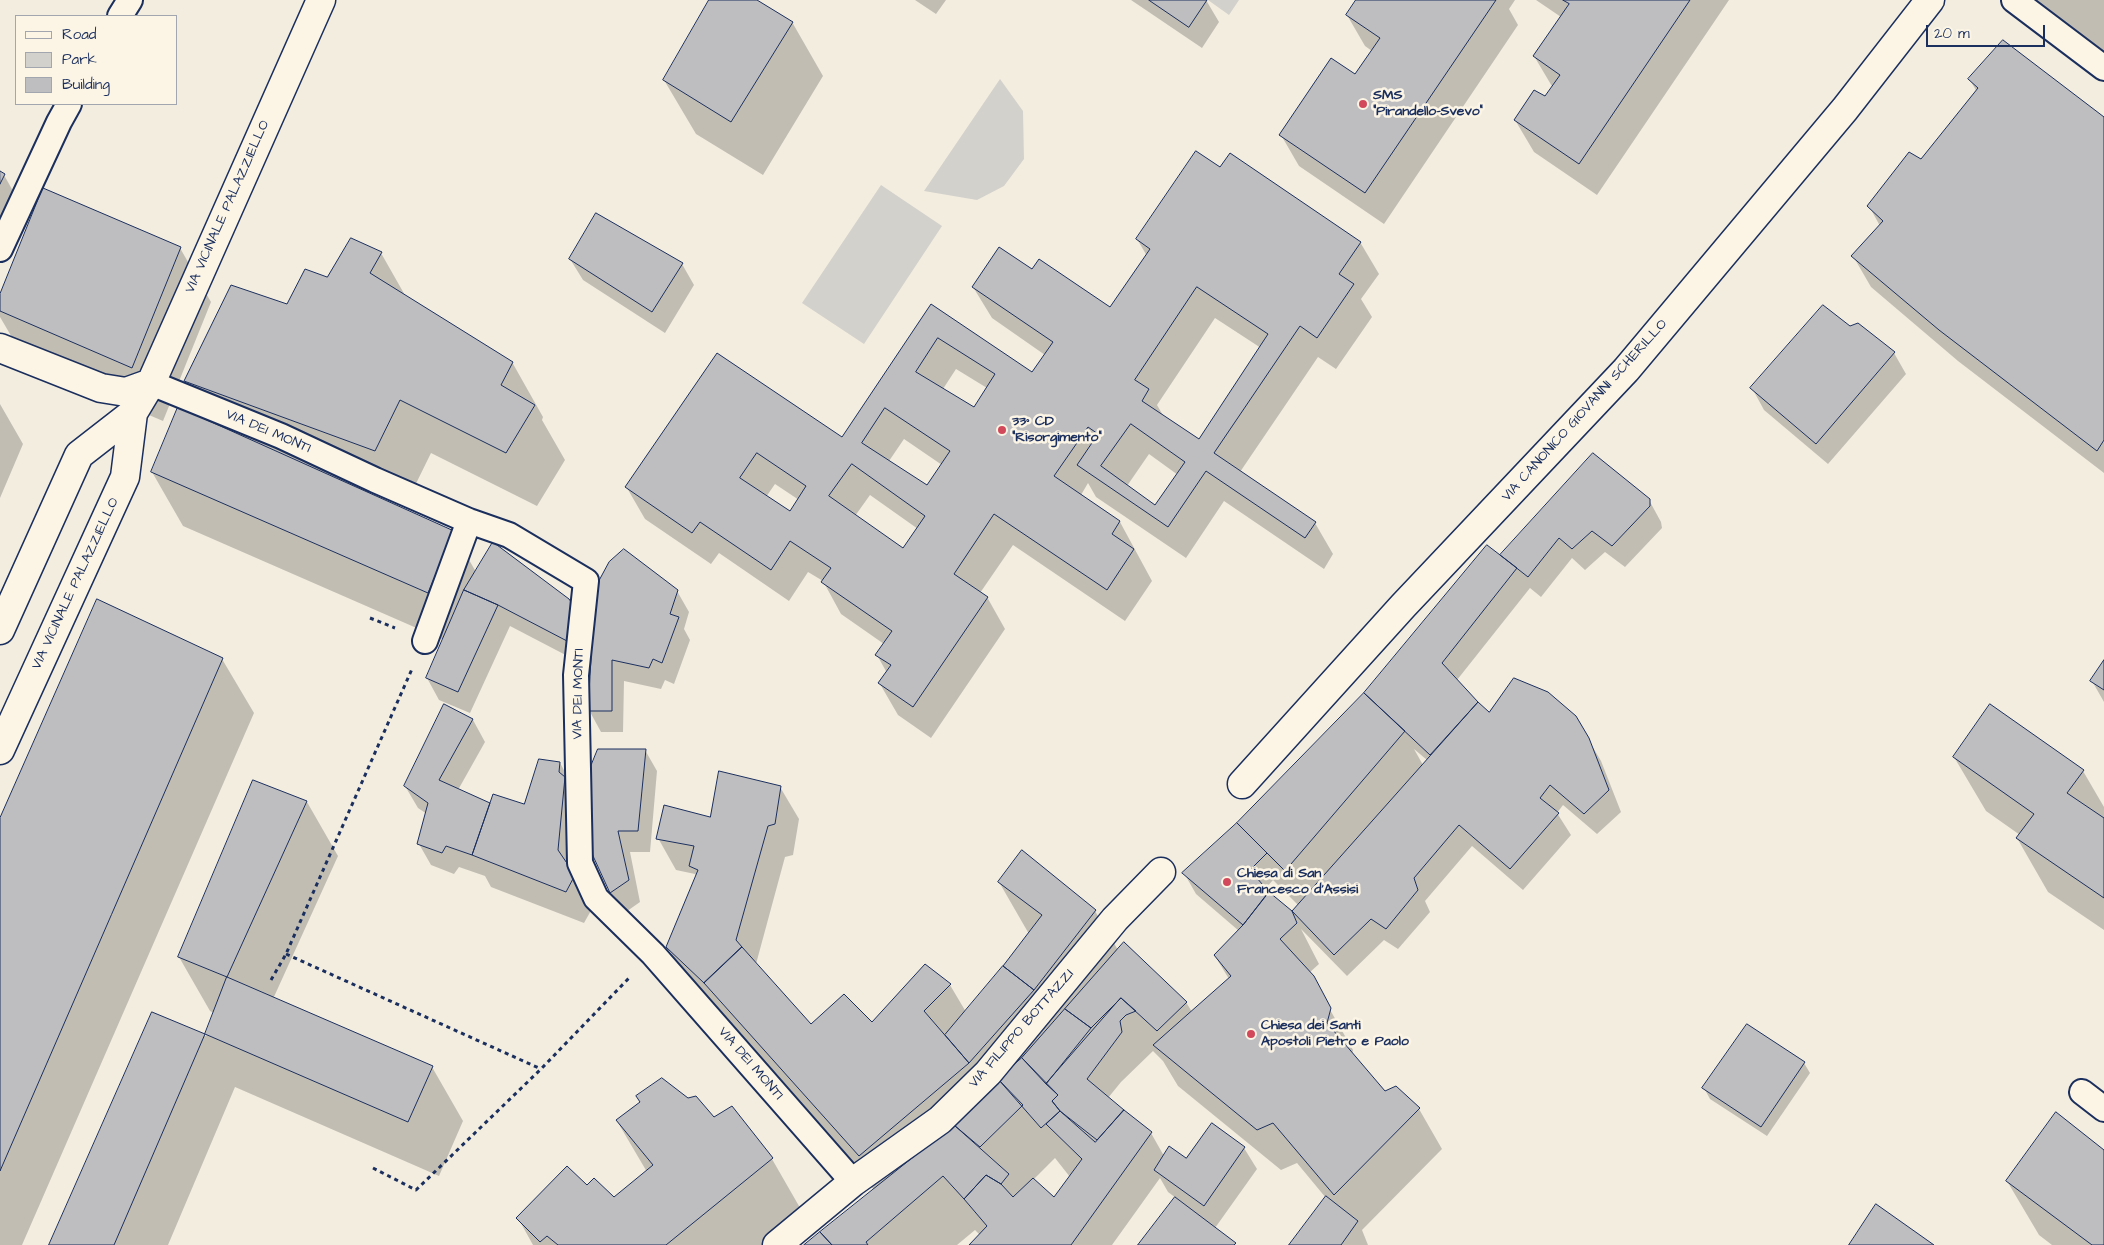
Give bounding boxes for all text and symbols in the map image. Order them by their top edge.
legend [15,15,178,105]
scale bar [1929,15,2048,47]
text: 20 m [1934,23,1970,44]
text: Road [62,24,96,45]
text: Park [62,49,97,70]
text: Building [62,74,110,95]
place label: SMS "Pirandello-Svevo" [1373,88,1483,120]
marker: SMS "Pirandello-Svevo" [1357,98,1369,110]
street label: VIA VICINALE PALAZZIELLO [182,118,274,296]
street label: VIA CANONICO GIOVANNI SCHERILLO [1499,317,1671,505]
street label: VIA DEI MONTI [223,406,313,458]
place label: 33° CD "Risorgimento" [1012,414,1102,447]
marker: 33° CD "Risorgimento" [996,424,1008,436]
street label: VIA VICINALE PALAZZIELLO [29,496,123,672]
street label: VIA DEI MONTI [570,648,588,740]
place label: Chiesa di San Francesco d'Assisi [1237,866,1358,899]
marker: Chiesa di San Francesco d'Assisi [1221,876,1233,888]
street label: VIA FILIPPO BOTTAZZI [966,966,1078,1092]
place label: Chiesa dei Santi Apostoli Pietro e Paolo [1261,1018,1409,1050]
street label: VIA DEI MONTI [714,1024,786,1104]
marker: Chiesa dei Santi Apostoli Pietro e Paolo [1245,1028,1257,1040]

